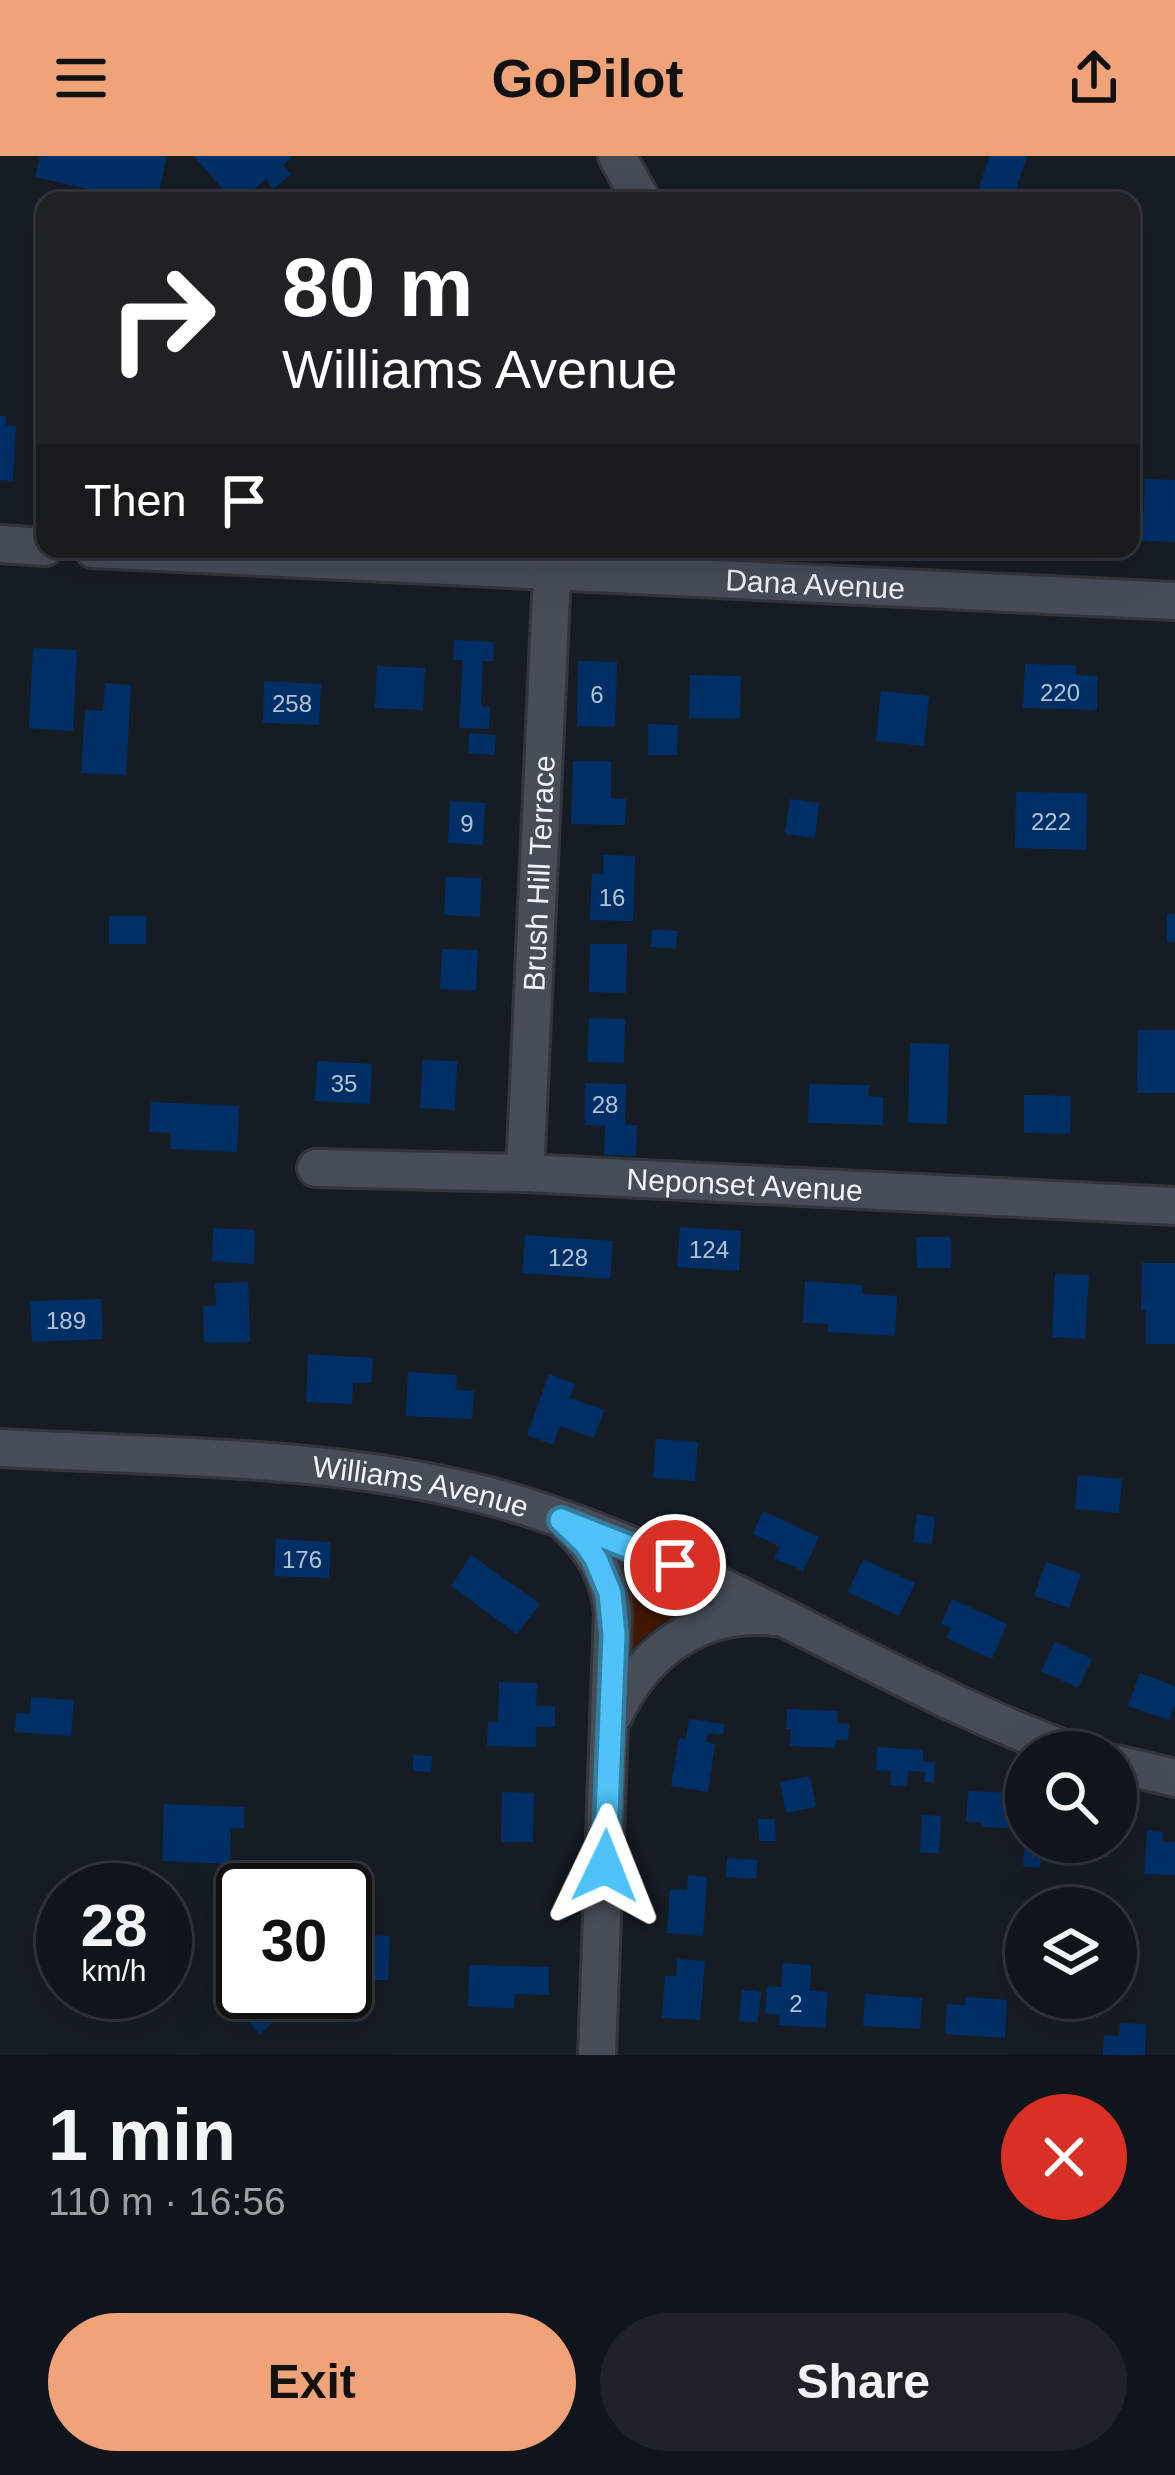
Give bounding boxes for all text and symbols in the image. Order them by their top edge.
icon: menu [48,45,114,111]
icon: share [1061,45,1127,111]
text: GoPilot [492,48,683,108]
icon: right [84,240,240,396]
text: 80 m [282,240,473,334]
text: Williams Avenue [282,339,677,399]
icon: arrive [211,468,277,534]
text: Then [84,475,187,526]
street label: Dana Avenue [725,563,906,604]
house number: 220 [1040,679,1080,706]
house number: 6 [590,681,604,708]
house number: 258 [272,690,312,717]
street label: Brush Hill Terrace [517,755,560,992]
house number: 222 [1031,808,1071,835]
house number: 9 [460,810,474,837]
house number: 16 [599,884,625,911]
house number: 35 [331,1070,357,1097]
house number: 28 [592,1091,618,1118]
street label: Neponset Avenue [626,1162,864,1207]
house number: 124 [689,1236,729,1263]
house number: 128 [548,1244,588,1271]
house number: 189 [46,1307,86,1334]
street label: Williams Avenue [311,1449,533,1523]
pin [624,1514,726,1616]
icon: arrive [642,1532,708,1598]
house number: 176 [282,1546,322,1573]
map controls [1005,1731,1137,2019]
button: search [1005,1731,1137,1863]
position arrow [542,1803,668,1929]
speed limit sign: 30 [216,1863,372,2019]
button: layers [1005,1887,1137,2019]
text: 28 [81,1892,147,1959]
text: km/h [81,1954,147,1987]
house number: 2 [789,1990,803,2017]
button: close [1001,2094,1127,2220]
text: 1 min [48,2095,236,2175]
text: 110 m · 16:56 [48,2180,286,2223]
button: Exit [48,2313,576,2451]
button: Share [600,2313,1127,2451]

